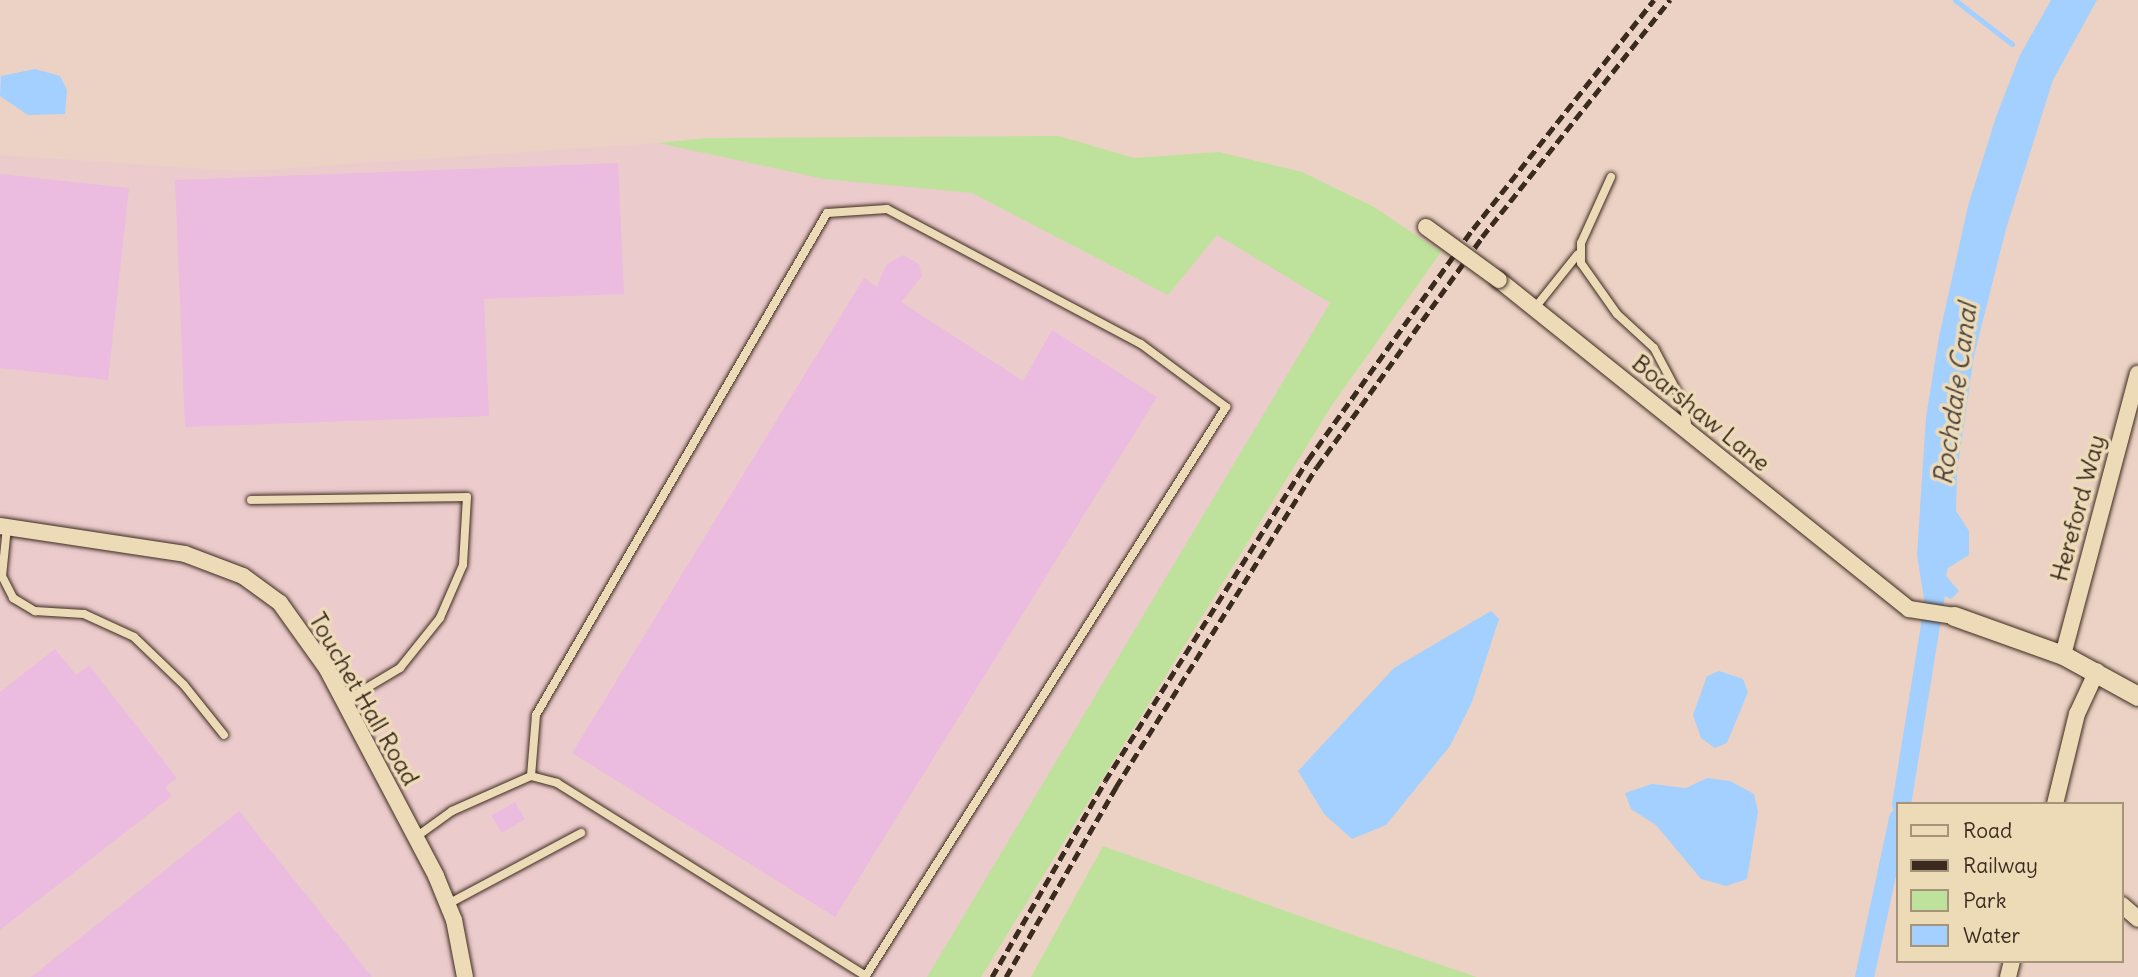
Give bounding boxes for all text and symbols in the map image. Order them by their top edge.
water label: Rochdale Canal [1927,301,1983,487]
street label: Boarshaw Lane [1626,349,1776,477]
street label: Hereford Way [2045,432,2111,584]
street label: Touchet Hall Road [303,607,425,791]
legend [1896,802,2124,963]
text: Road [1963,817,2012,844]
text: Railway [1963,852,2038,879]
text: Park [1963,887,2006,914]
text: Water [1963,922,2020,949]

